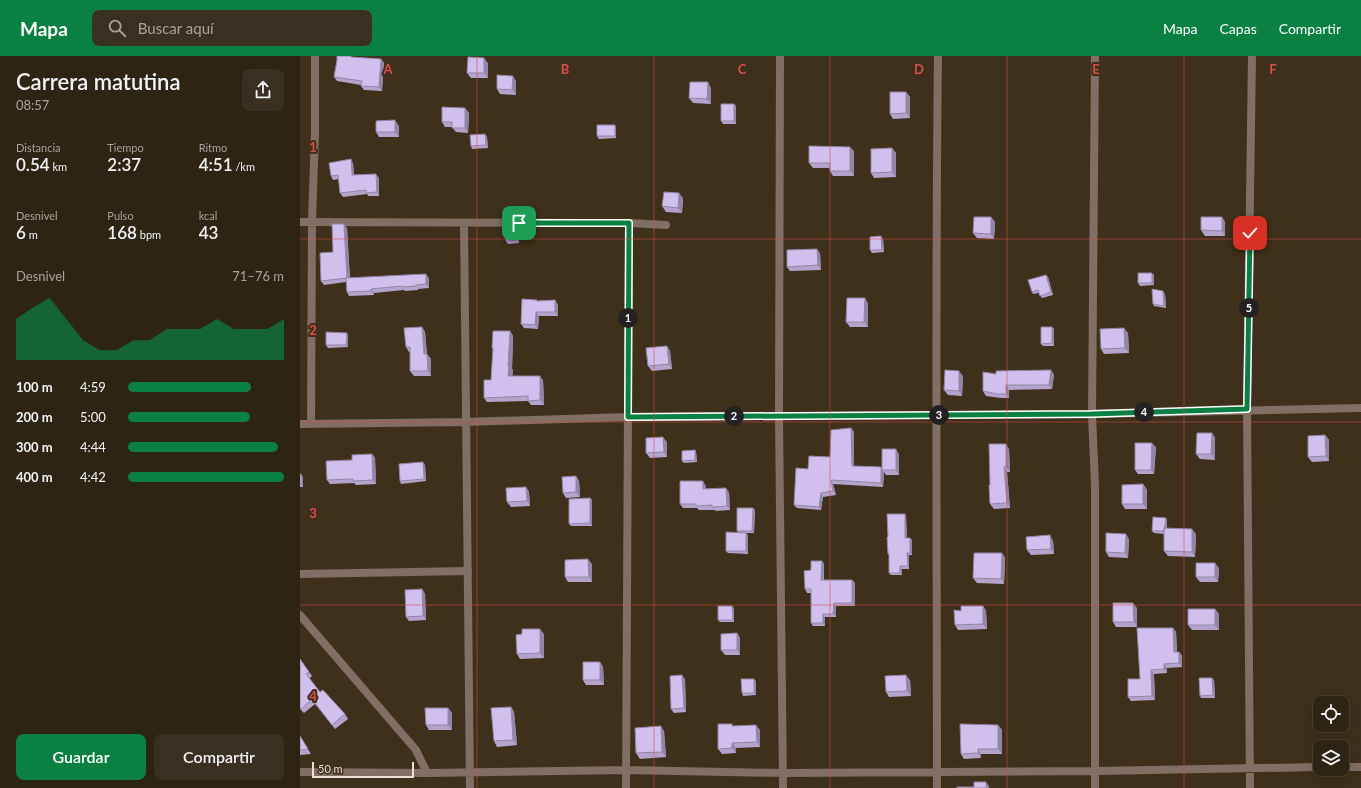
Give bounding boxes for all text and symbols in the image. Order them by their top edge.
search box [92,10,372,46]
text: Mapa [20,17,68,40]
icon: search [106,17,128,39]
text: Buscar aquí [138,19,214,37]
text: Mapa [1163,20,1198,37]
text: Capas [1220,20,1257,37]
text: Compartir [1279,20,1341,37]
text: A [382,61,393,77]
text: B [561,61,570,77]
text: C [738,61,747,77]
text: D [914,61,924,77]
text: E [1092,61,1100,77]
text: F [1269,61,1277,77]
text: Carrera matutina [16,68,181,95]
button: share [242,69,284,111]
text: 08:57 [16,97,49,113]
text: 1 [309,139,317,155]
text: Distancia [16,141,61,154]
text: Tiempo [107,141,144,154]
text: Ritmo [199,141,227,154]
text: 0.54 [16,154,50,175]
text: 2:37 [107,154,141,175]
text: 4:51 [199,154,233,175]
text: km [50,160,67,173]
text: /km [233,160,255,173]
pin [502,206,536,240]
text: Desnivel [16,209,58,222]
text: Pulso [107,209,134,222]
text: kcal [199,209,217,222]
icon: arrive [508,212,530,234]
pin [1233,216,1267,250]
text: 6 [16,222,26,243]
text: 168 [107,222,137,243]
text: 43 [199,222,218,243]
icon: check [1239,222,1261,244]
text: m [26,228,38,241]
text: bpm [137,228,161,241]
text: Desnivel [16,268,65,284]
text: 71–76 m [232,268,284,284]
pin: 5 [1239,298,1259,318]
text: 5 [1246,301,1252,314]
pin: 1 [618,308,638,328]
text: 1 [625,311,631,324]
text: 2 [309,322,317,338]
text: 100 m [16,379,53,395]
text: 4:59 [80,379,106,395]
pin: 4 [1134,402,1154,422]
pin: 3 [929,405,949,425]
text: 4 [1141,405,1147,418]
pin: 2 [724,406,744,426]
text: 3 [936,408,942,421]
text: 200 m [16,409,53,425]
text: 5:00 [80,409,106,425]
text: 2 [731,409,737,422]
text: 300 m [16,439,53,455]
text: 4:44 [80,439,106,455]
text: 400 m [16,469,53,485]
text: 4:42 [80,469,106,485]
text: 3 [309,505,317,521]
text: 4 [309,688,317,704]
map controls [1313,696,1349,776]
button: locate [1313,696,1349,732]
button: Guardar [16,734,146,780]
button: Compartir [154,734,284,780]
button: layers [1313,740,1349,776]
scale bar [312,760,414,779]
text: 50 m [318,762,343,775]

